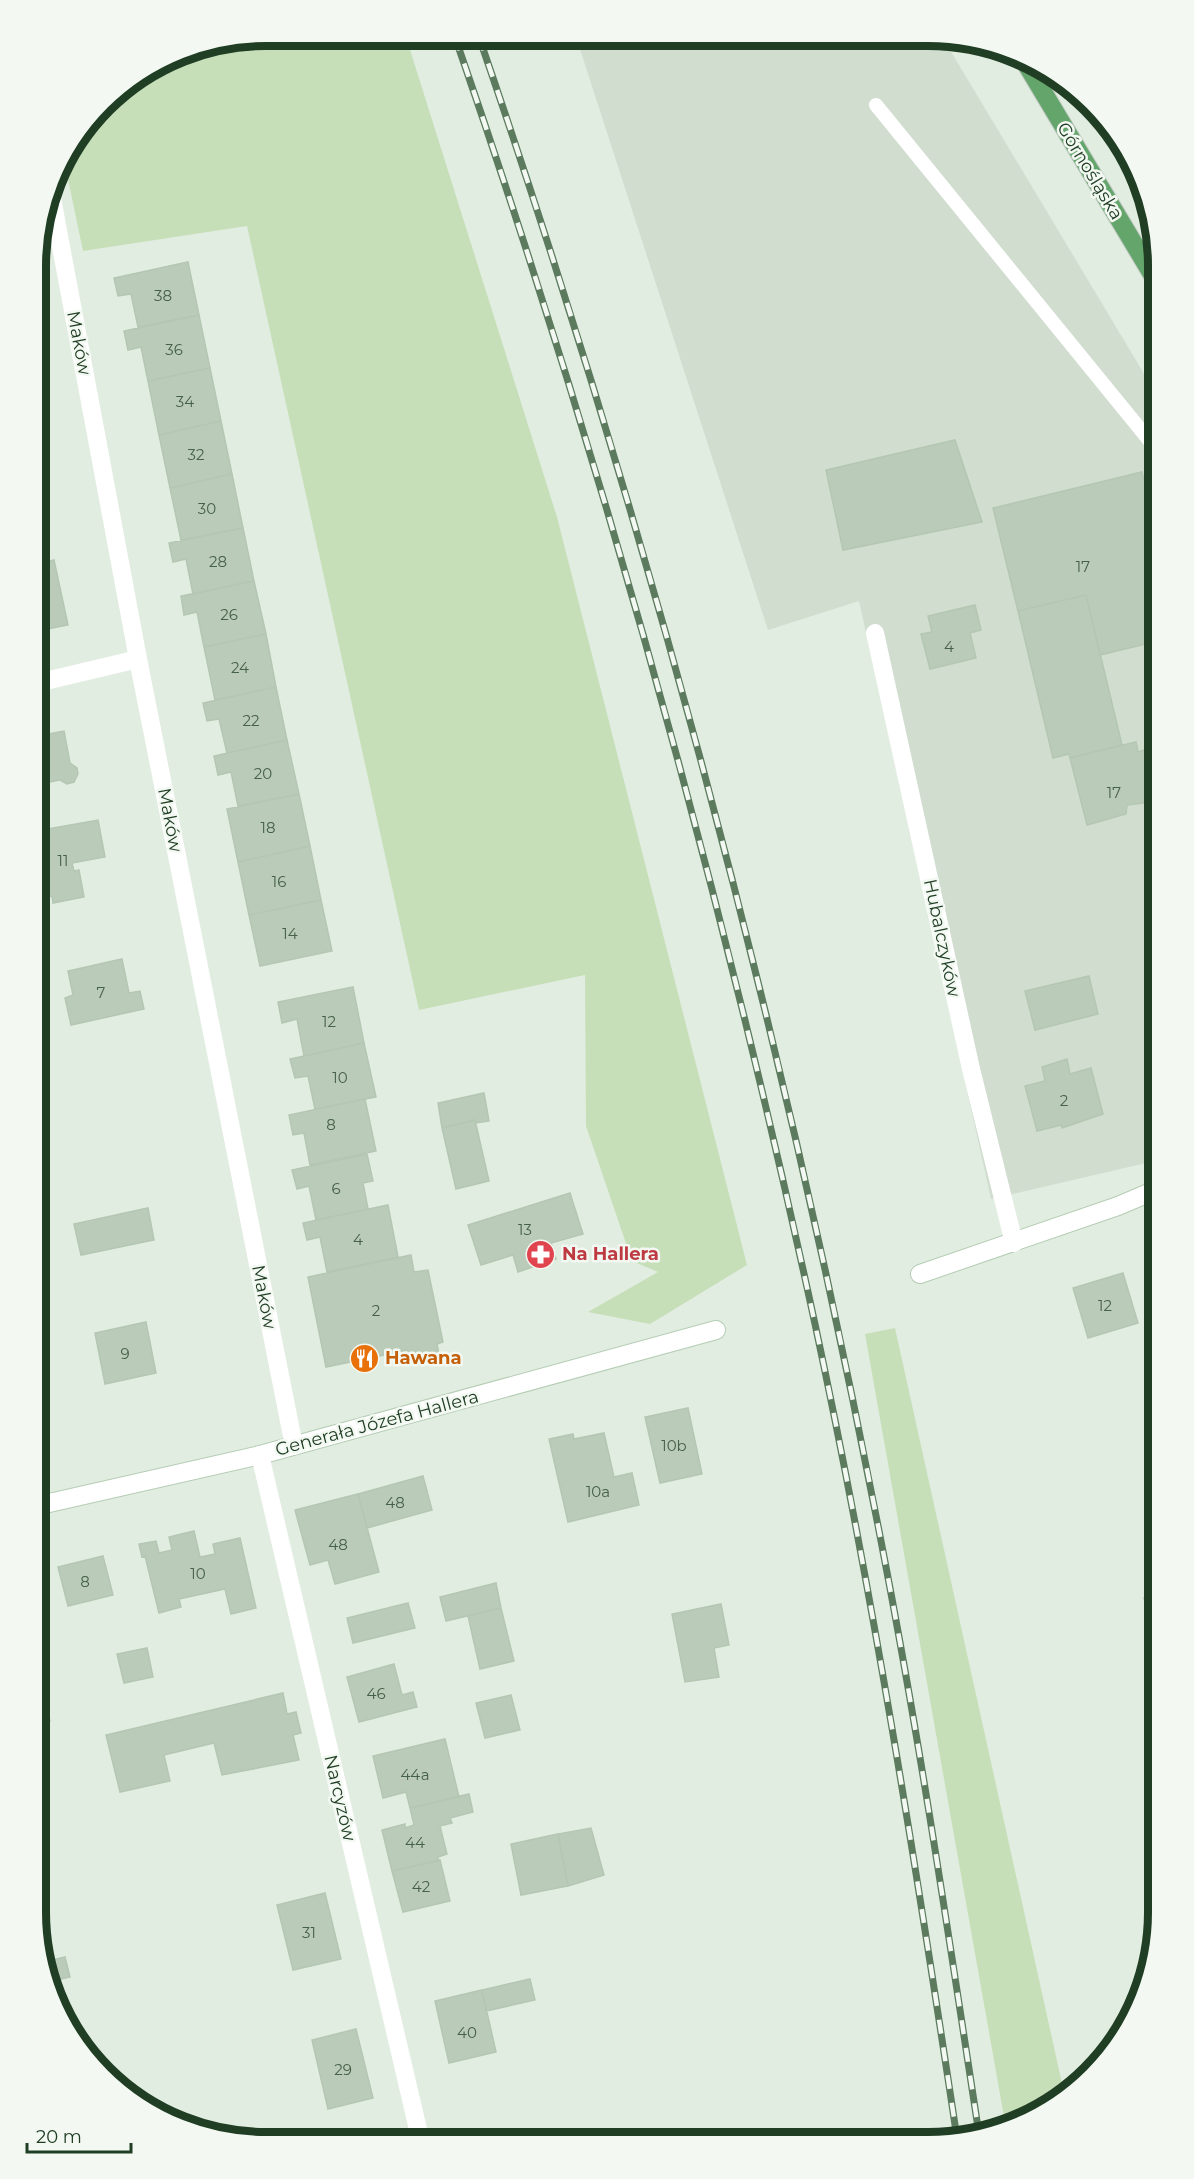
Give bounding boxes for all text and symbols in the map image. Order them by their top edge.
street label: Górnośląska [1052,118,1128,224]
house number: 38 [154,286,172,305]
street label: Maków [62,309,96,377]
house number: 36 [165,340,183,359]
house number: 34 [176,392,194,411]
house number: 32 [188,445,204,464]
house number: 30 [198,499,216,518]
house number: 28 [209,552,227,571]
house number: 17 [1076,557,1090,576]
house number: 26 [220,605,238,624]
house number: 4 [944,637,954,656]
house number: 24 [231,658,249,677]
house number: 22 [242,711,260,730]
house number: 20 [254,764,272,783]
house number: 17 [1107,783,1121,802]
street label: Maków [153,786,187,854]
house number: 18 [261,818,276,837]
house number: 11 [58,851,68,870]
house number: 16 [272,872,286,891]
street label: Hubalczyków [919,877,965,999]
house number: 14 [282,924,298,943]
house number: 7 [97,983,106,1002]
house number: 12 [322,1012,336,1031]
house number: 10 [332,1068,348,1087]
house number: 2 [1060,1091,1068,1110]
house number: 8 [326,1115,336,1134]
house number: 6 [331,1179,341,1198]
house number: 13 [518,1220,532,1239]
house number: 4 [353,1230,363,1249]
pharmacy icon: Na Hallera [525,1238,557,1270]
place label: Na Hallera [562,1243,659,1265]
street label: Maków [247,1263,281,1331]
house number: 12 [1098,1296,1112,1315]
house number: 2 [372,1301,380,1320]
restaurant icon: Hawana [348,1342,380,1374]
house number: 9 [120,1344,130,1363]
place label: Hawana [385,1347,462,1369]
street label: Generała Józefa Hallera [273,1385,481,1461]
house number: 10b [661,1436,687,1455]
house number: 10a [586,1482,610,1501]
house number: 48 [385,1493,405,1512]
house number: 48 [328,1535,348,1554]
house number: 10 [190,1564,206,1583]
house number: 8 [80,1572,90,1591]
house number: 46 [366,1684,386,1703]
street label: Narcyzów [319,1753,361,1843]
house number: 44a [400,1765,430,1784]
house number: 44 [405,1833,425,1852]
house number: 42 [412,1877,430,1896]
house number: 31 [302,1923,316,1942]
house number: 40 [457,2023,477,2042]
house number: 29 [334,2060,352,2079]
scale bar [27,2116,130,2154]
text: 20 m [36,2126,82,2148]

